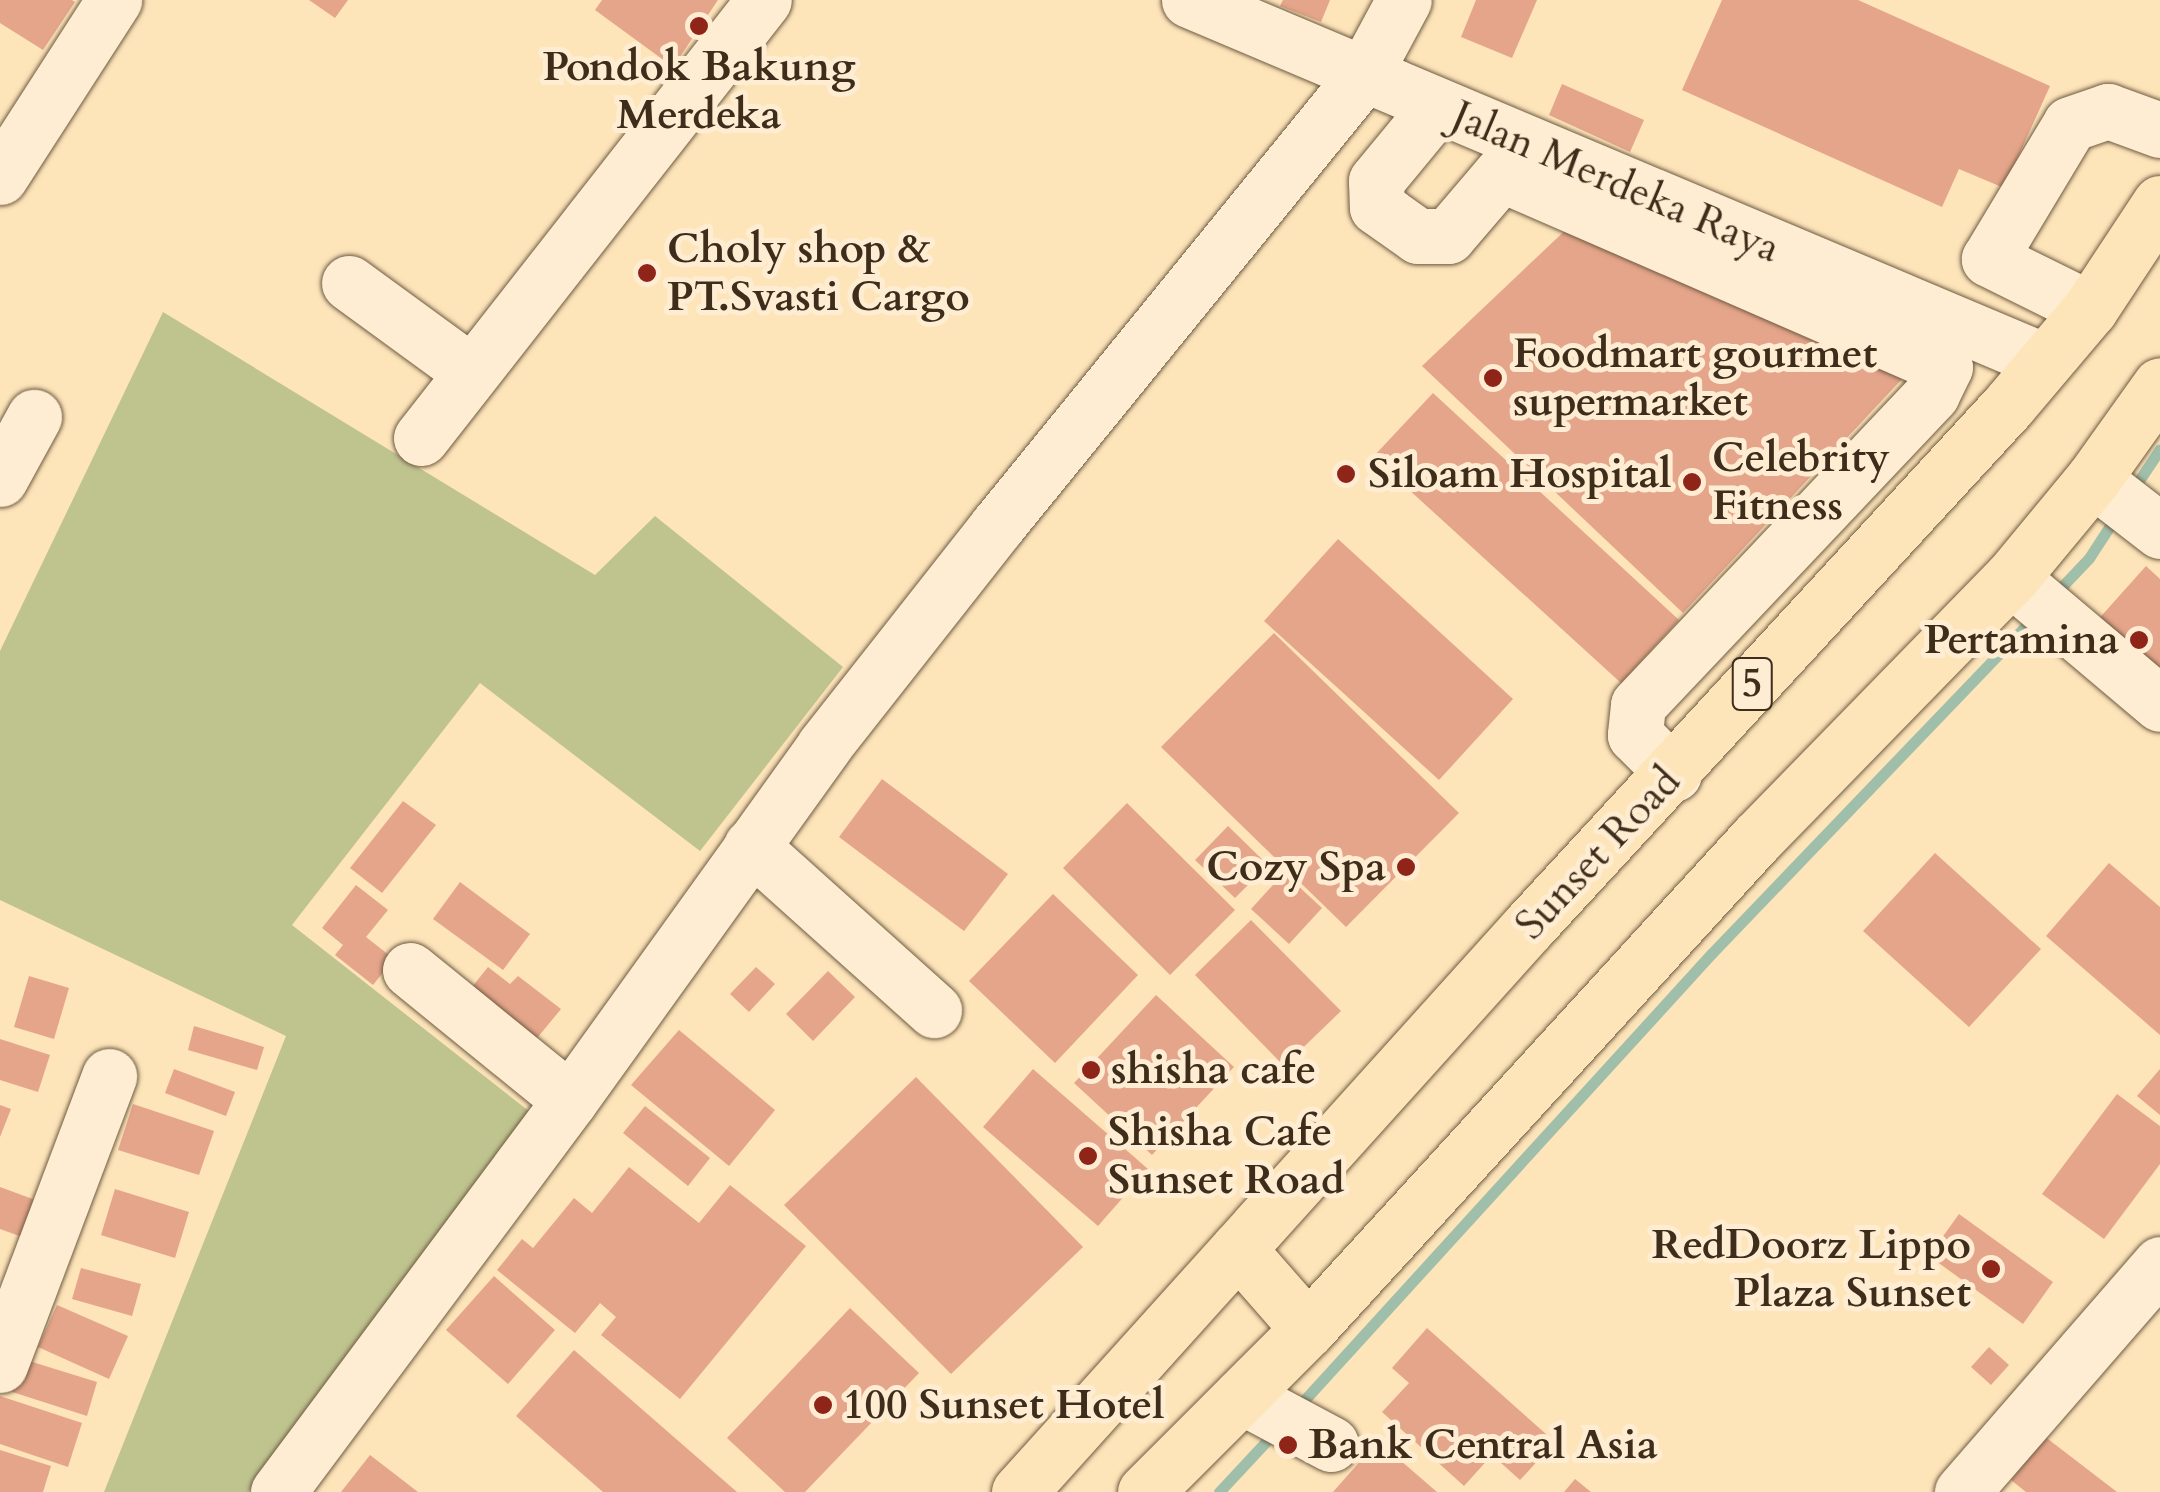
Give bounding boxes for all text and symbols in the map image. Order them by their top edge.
marker: Pondok Bakung Merdeka [688,15,710,37]
place label: Pondok Bakung Merdeka [542,42,856,140]
street label: Jalan Merdeka Raya [1445,90,1787,274]
place label: Choly shop & PT.Svasti Cargo [667,224,970,322]
marker: Choly shop & PT.Svasti Cargo [636,262,658,284]
place label: Foodmart gourmet supermarket [1513,329,1877,428]
marker: Foodmart gourmet supermarket [1482,367,1504,389]
place label: Celebrity Fitness [1712,433,1890,532]
place label: Siloam Hospital [1368,449,1672,499]
marker: Siloam Hospital [1333,461,1359,487]
marker: Celebrity Fitness [1681,471,1703,493]
place label: Pertamina [1924,615,2119,665]
marker: Pertamina [2128,629,2150,651]
road number: 5 [1730,649,1774,719]
street label: Sunset Road [1505,756,1691,950]
place label: Cozy Spa [1206,842,1386,892]
marker: Cozy Spa [1395,856,1417,878]
place label: shisha cafe [1111,1045,1316,1095]
marker: shisha cafe [1080,1059,1102,1081]
place label: Shisha Cafe Sunset Road [1108,1107,1345,1206]
marker: Shisha Cafe Sunset Road [1077,1145,1099,1167]
place label: RedDoorz Lippo Plaza Sunset [1652,1220,1971,1318]
marker: RedDoorz Lippo Plaza Sunset [1980,1258,2002,1280]
place label: 100 Sunset Hotel [843,1380,1165,1430]
marker: 100 Sunset Hotel [812,1394,834,1416]
place label: Bank Central Asia [1308,1420,1658,1470]
marker: Bank Central Asia [1277,1434,1299,1456]

